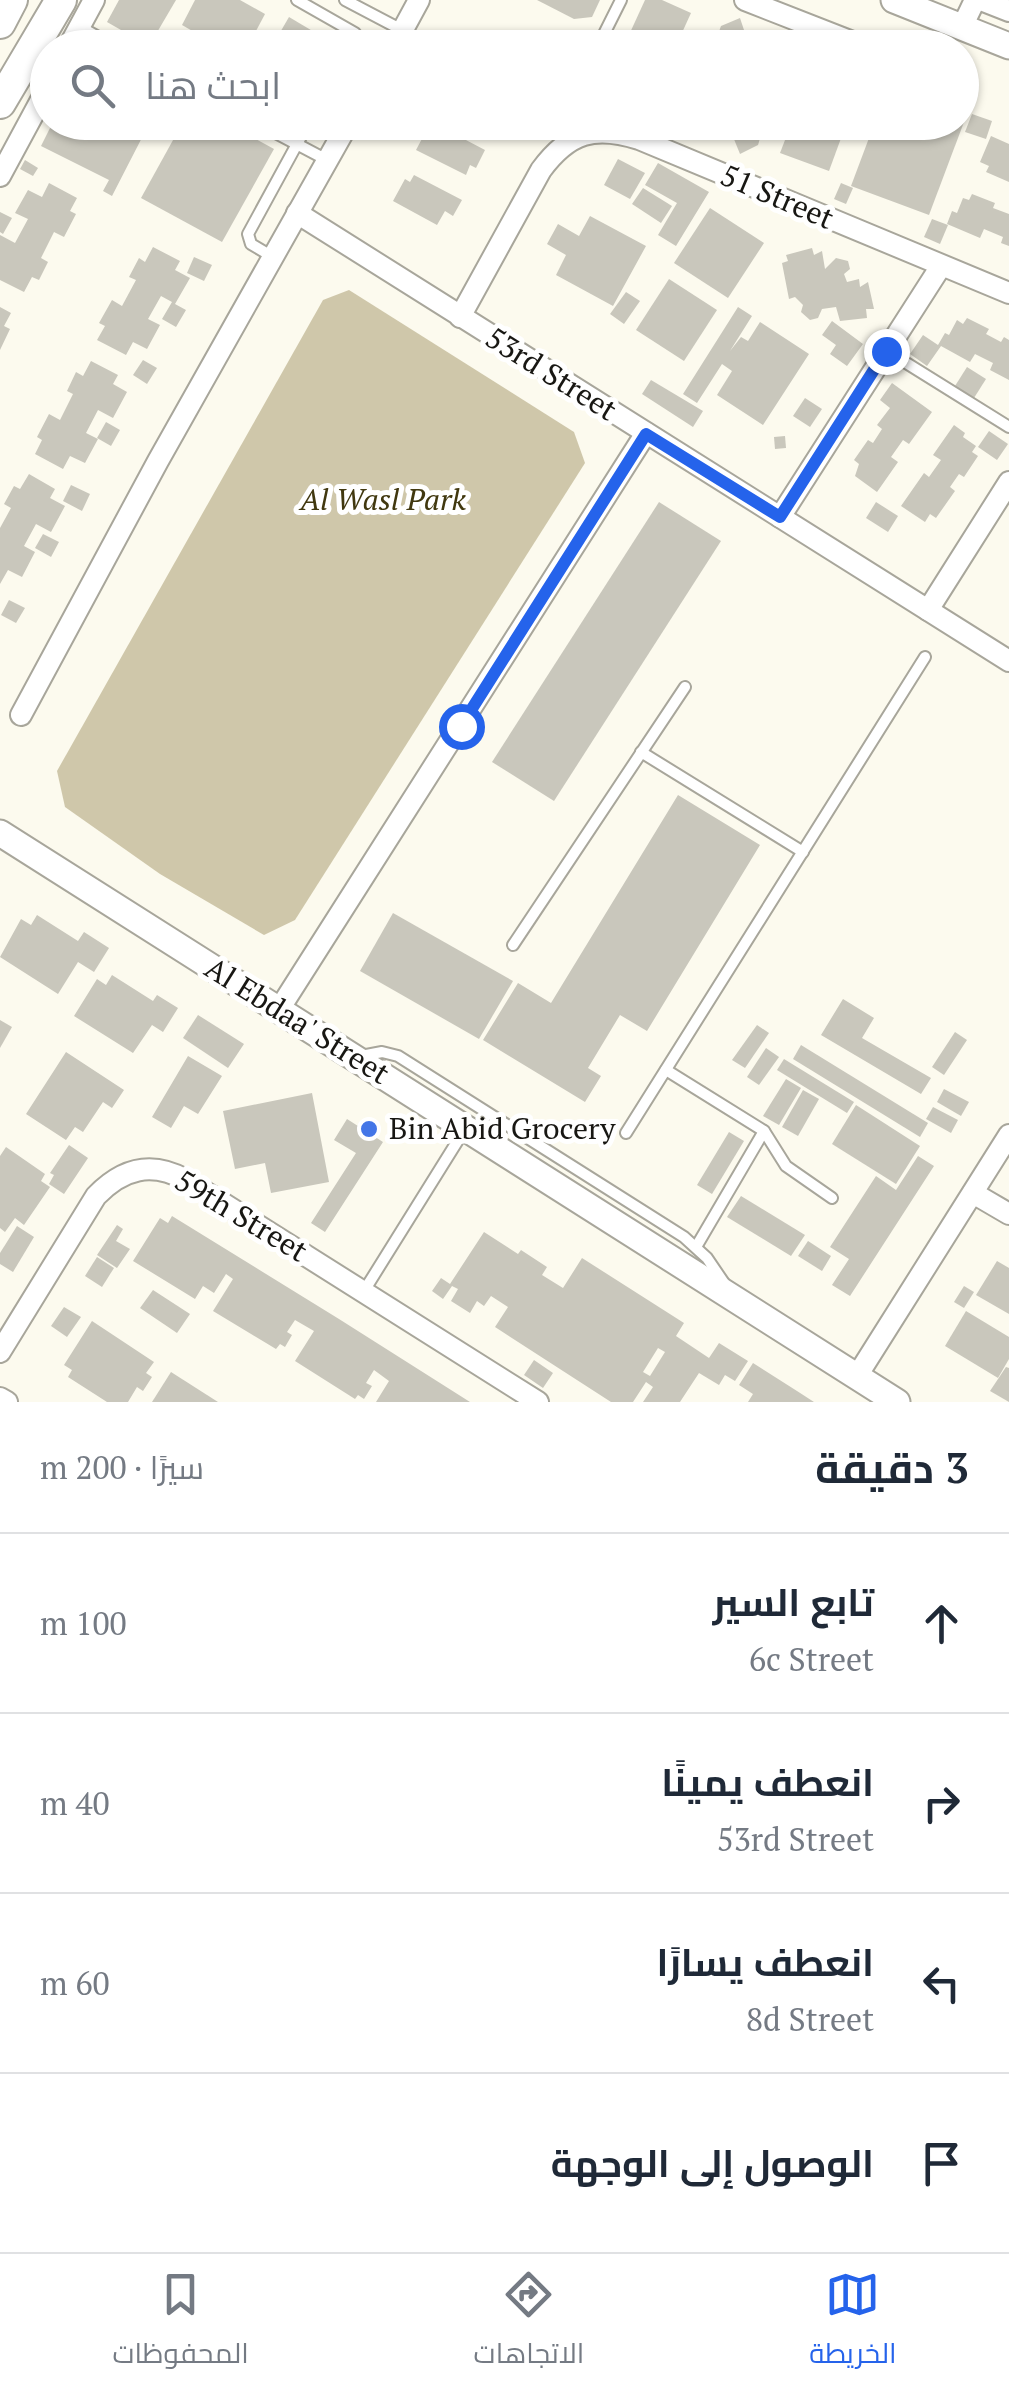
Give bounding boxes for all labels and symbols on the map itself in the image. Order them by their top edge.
street label: 51 Street [715,154,840,238]
street label: 53rd Street [478,317,625,429]
route end [864,329,910,375]
park label: Al Wasl Park [298,479,466,519]
route start [439,704,485,750]
street label: Al Ebdaa' Street [198,947,397,1093]
place label: Bin Abid Grocery [389,1108,616,1148]
marker: Bin Abid Grocery [358,1118,380,1140]
street label: 59th Street [168,1160,315,1270]

